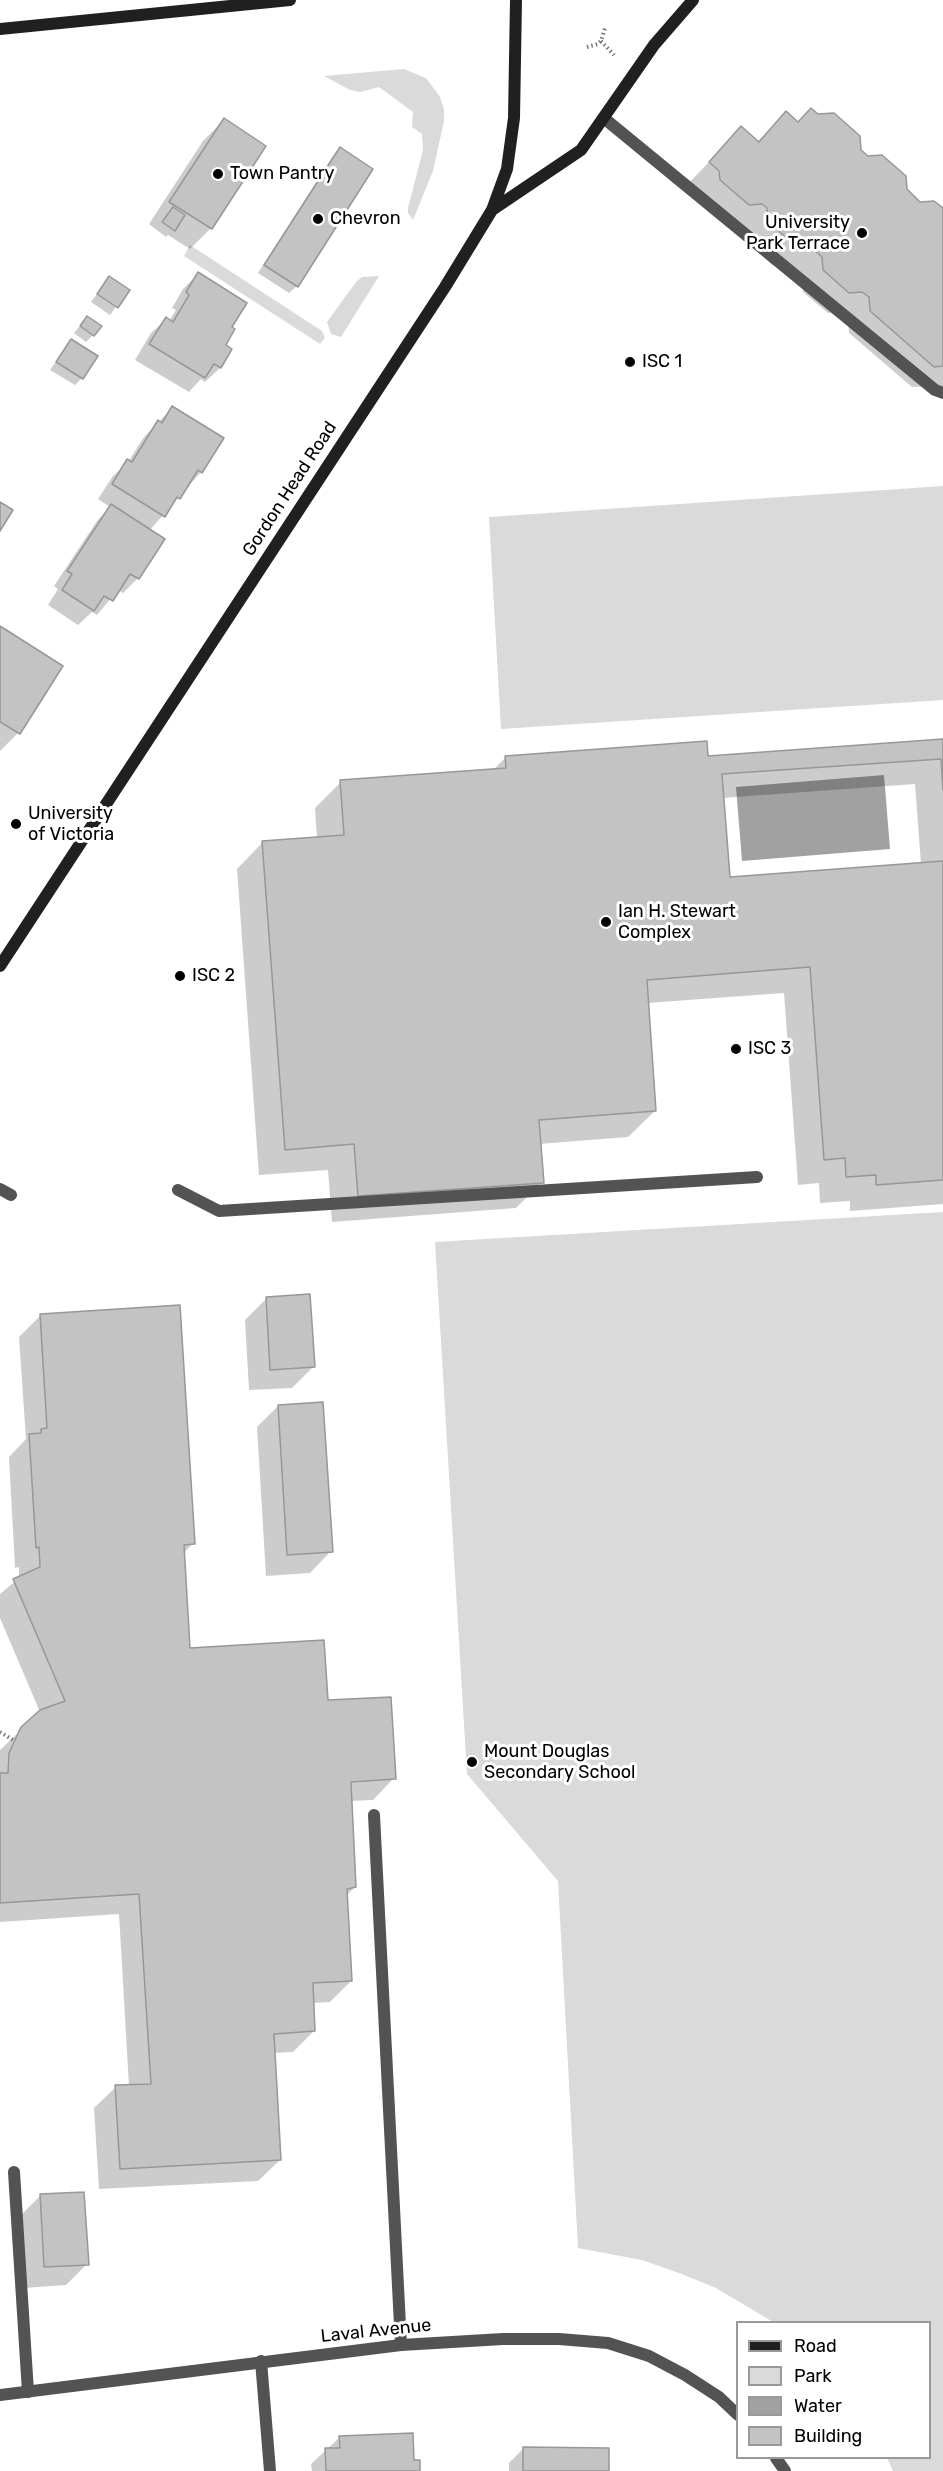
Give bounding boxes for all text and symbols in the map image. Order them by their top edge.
place label: Town Pantry [230,163,334,185]
marker: Town Pantry [211,167,225,181]
place label: Chevron [330,208,401,230]
marker: Chevron [311,212,325,226]
place label: University Park Terrace [746,212,850,254]
marker: University Park Terrace [855,226,869,240]
place label: ISC 1 [642,351,682,373]
marker: ISC 1 [623,355,637,369]
street label: Gordon Head Road [238,418,342,560]
place label: University of Victoria [28,803,114,846]
marker: University of Victoria [9,817,23,831]
place label: Ian H. Stewart Complex [618,901,736,944]
marker: Ian H. Stewart Complex [599,915,613,929]
place label: ISC 2 [192,965,235,987]
marker: ISC 2 [173,969,187,983]
place label: ISC 3 [748,1038,791,1060]
marker: ISC 3 [729,1042,743,1056]
place label: Mount Douglas Secondary School [484,1741,635,1784]
marker: Mount Douglas Secondary School [465,1755,479,1769]
street label: Laval Avenue [320,2314,432,2348]
legend [736,2321,931,2459]
text: Road [794,2335,837,2357]
text: Park [794,2365,831,2387]
text: Water [794,2395,842,2417]
text: Building [794,2425,862,2447]

